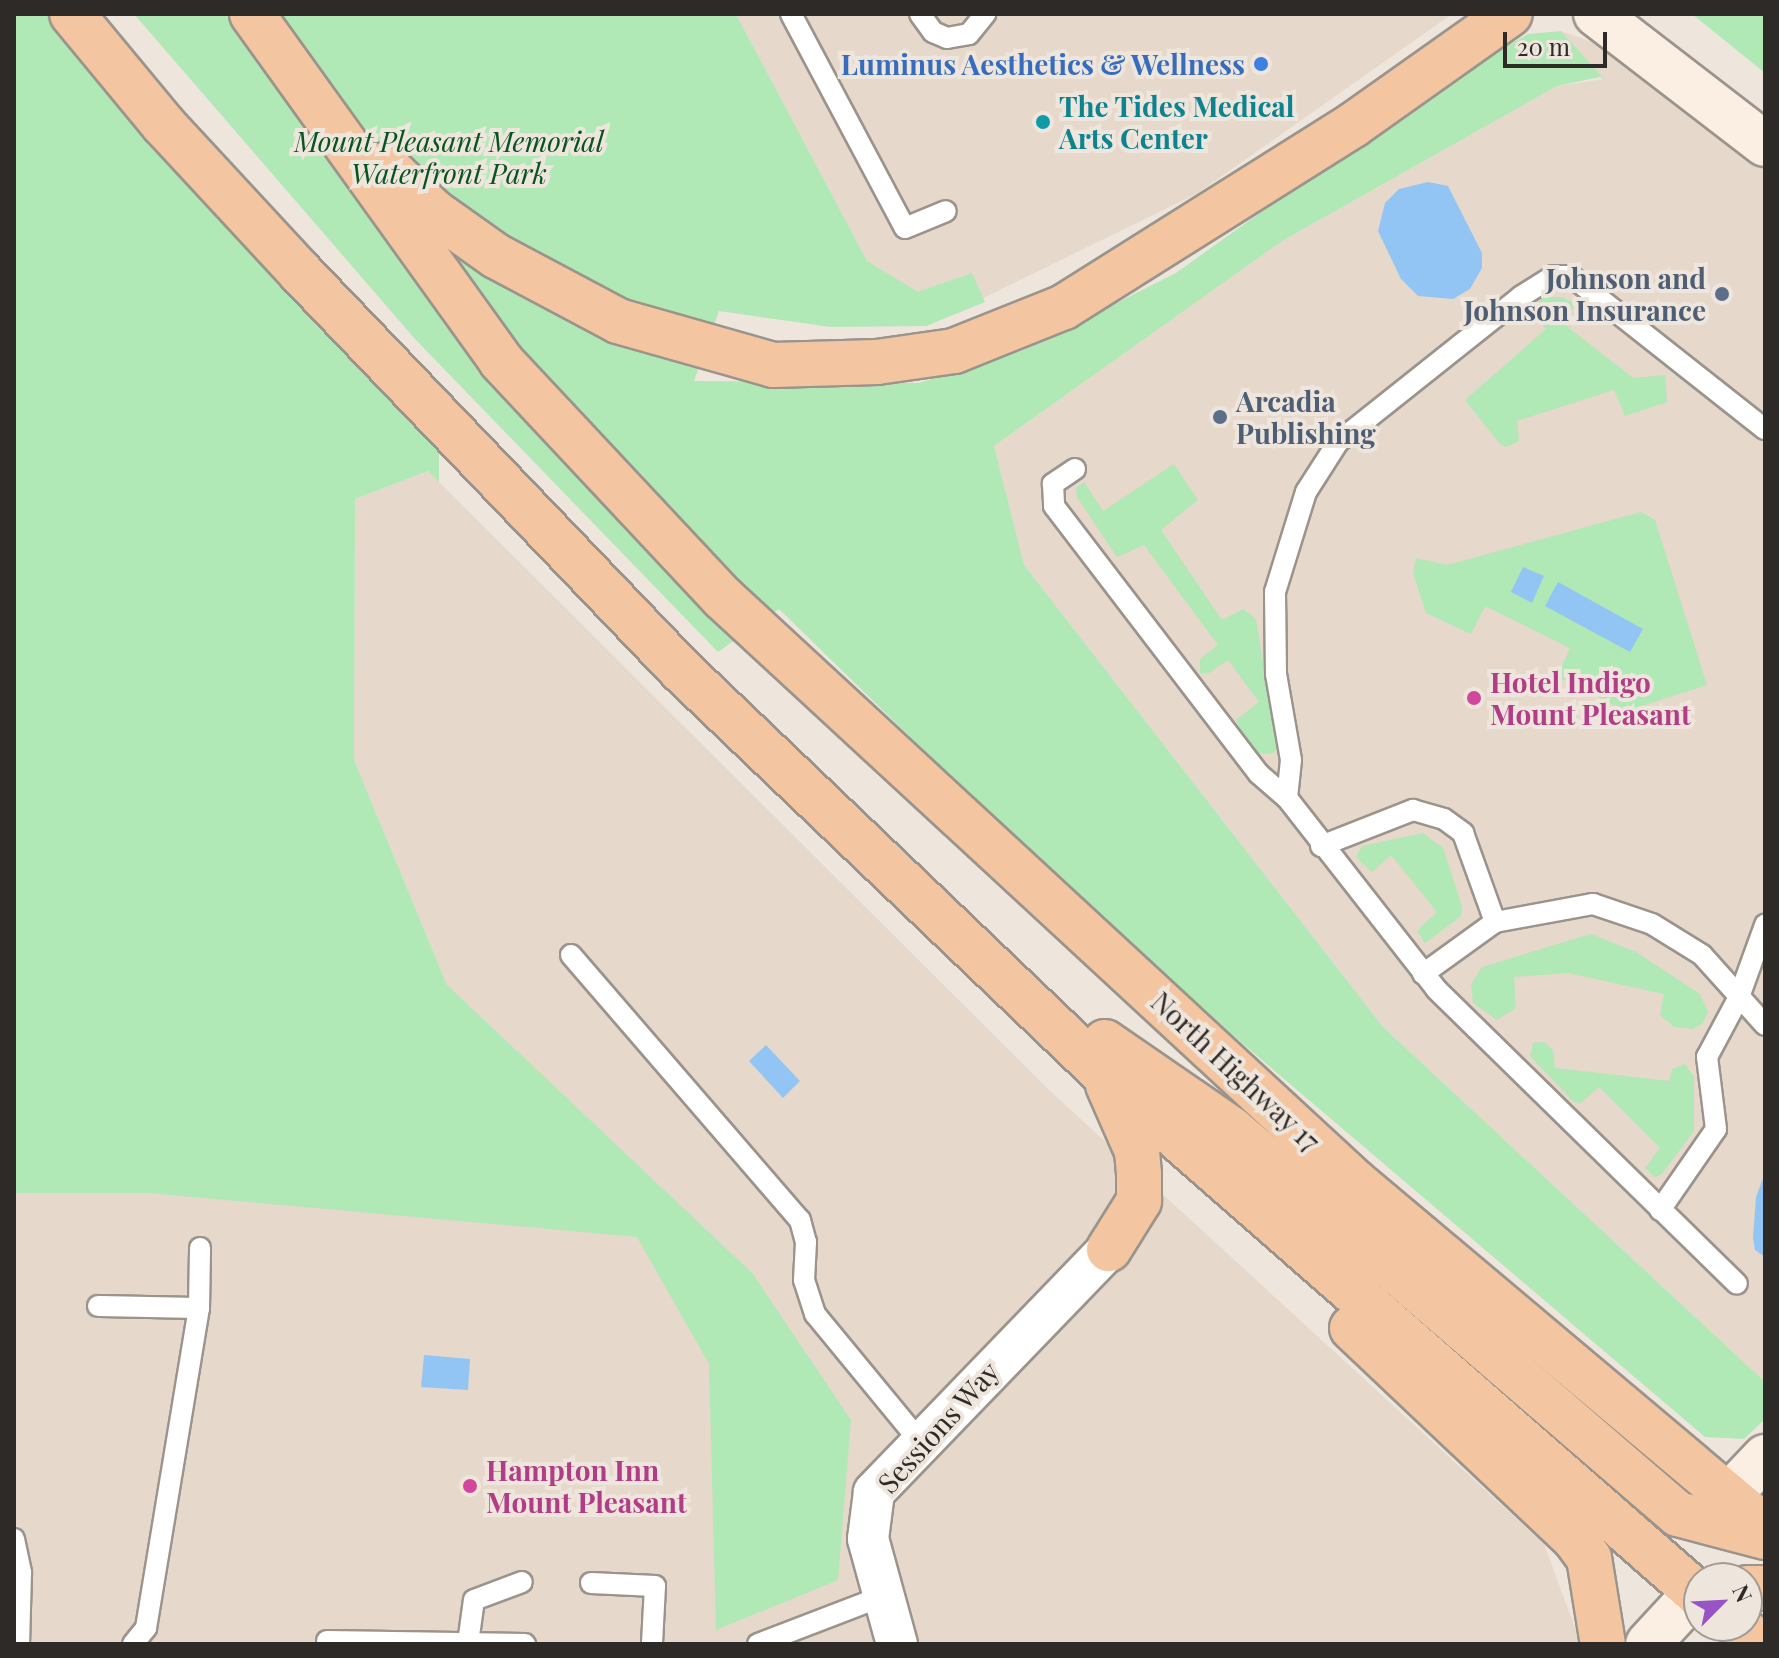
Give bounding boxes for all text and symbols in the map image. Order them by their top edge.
scale bar [1507,16,1611,66]
text: 20 m [1517,30,1570,62]
place label: Luminus Aesthetics & Wellness [839,47,1245,81]
marker: Luminus Aesthetics & Wellness [1252,55,1270,73]
place label: The Tides Medical Arts Center [1059,89,1295,155]
marker: The Tides Medical Arts Center [1034,113,1052,131]
park label: Mount Pleasant Memorial Waterfront Park [294,124,604,190]
place label: Johnson and Johnson Insurance [1464,261,1706,327]
marker: Johnson and Johnson Insurance [1713,285,1731,303]
place label: Arcadia Publishing [1236,384,1376,450]
marker: Arcadia Publishing [1211,408,1229,426]
place label: Hotel Indigo Mount Pleasant [1490,665,1691,731]
marker: Hotel Indigo Mount Pleasant [1465,689,1483,707]
street label: North Highway 17 [1145,984,1327,1158]
street label: Sessions Way [870,1354,1006,1500]
place label: Hampton Inn Mount Pleasant [486,1453,687,1519]
marker: Hampton Inn Mount Pleasant [461,1477,479,1495]
north arrow [1683,1562,1763,1642]
text: N [1726,1580,1760,1606]

